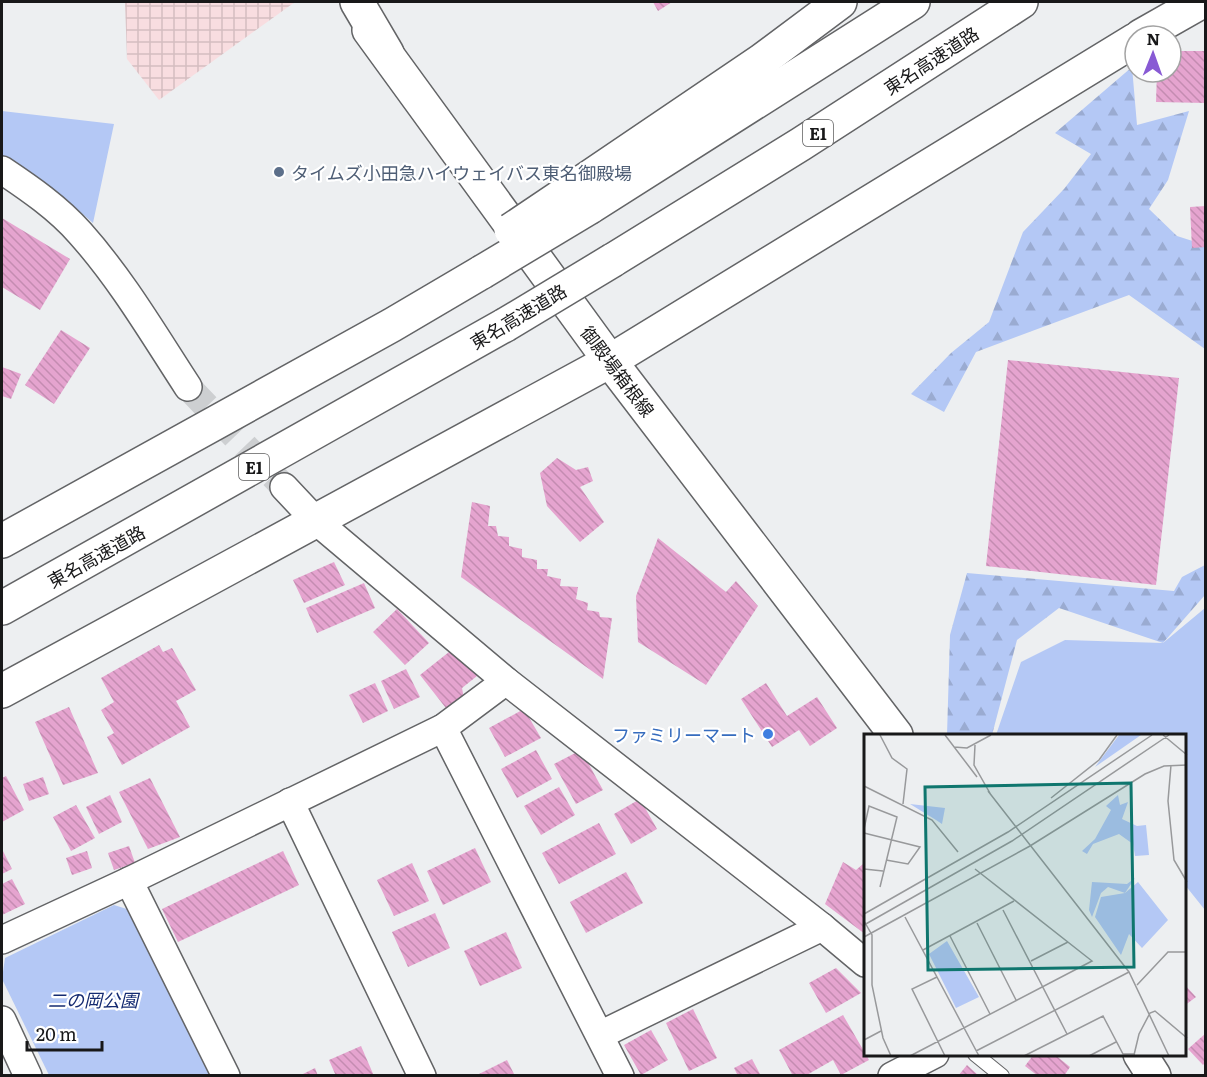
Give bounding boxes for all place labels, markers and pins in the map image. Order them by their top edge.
place label: タイムズ小田急ハイウェイバス東名御殿場 [291,159,632,186]
marker: タイムズ小田急ハイウェイバス東名御殿場 [272,165,286,179]
place label: ファミリーマート [612,721,756,748]
marker: ファミリーマート [761,727,775,741]

